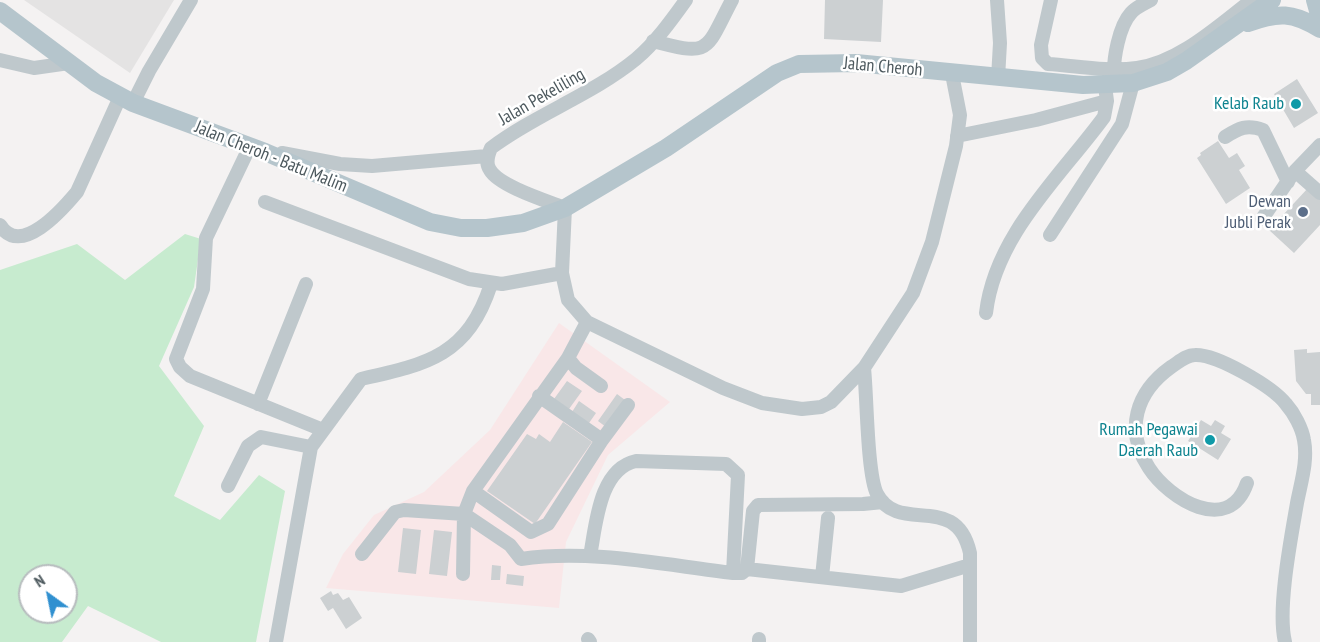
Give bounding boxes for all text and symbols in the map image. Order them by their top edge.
street label: Jalan Cheroh [843,53,923,81]
street label: Jalan Pekeliling [495,64,589,130]
place label: Kelab Raub [1214,93,1284,115]
marker: Kelab Raub [1289,97,1303,111]
street label: Jalan Cheroh - Batu Malim [192,117,350,197]
place label: Dewan Jubli Perak [1225,191,1291,234]
marker: Dewan Jubli Perak [1296,205,1310,219]
place label: Rumah Pegawai Daerah Raub [1099,419,1198,462]
marker: Rumah Pegawai Daerah Raub [1203,433,1217,447]
north arrow [18,564,78,624]
text: N [30,570,48,591]

